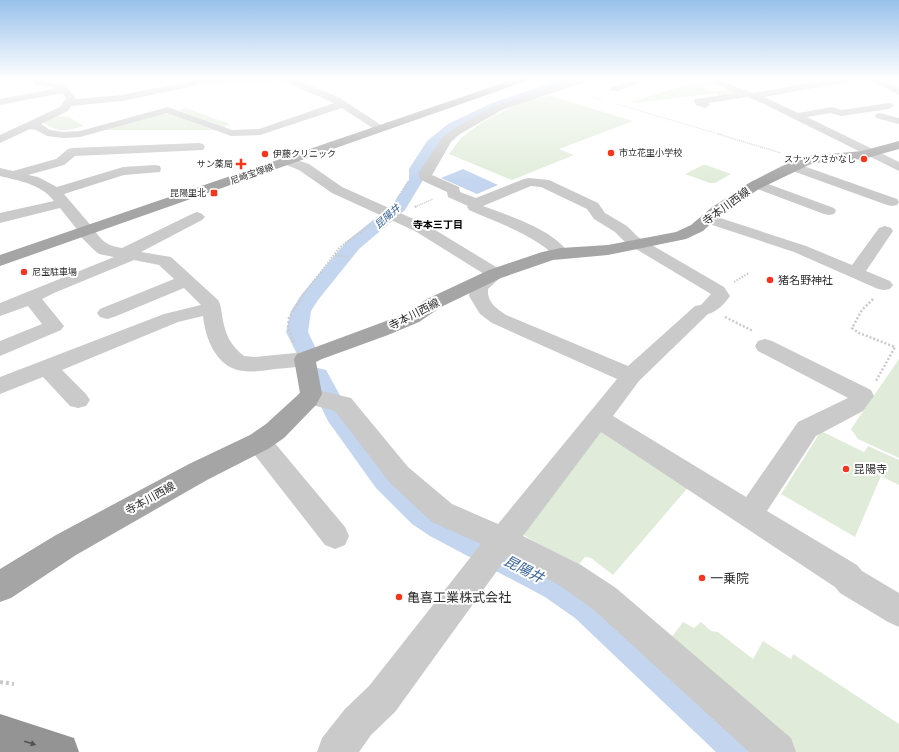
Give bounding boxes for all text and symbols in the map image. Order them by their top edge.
place label: 市立花里小学校 [619,147,682,158]
place label: 伊藤クリニック [272,148,336,159]
marker: 市立花里小学校 [606,148,616,158]
marker: 伊藤クリニック [260,149,270,159]
place label: スナックさかなし [784,153,856,164]
marker: スナックさかなし [859,154,869,164]
place label: サン薬局 [197,158,233,169]
marker: サン薬局 [236,159,246,169]
street label: 尼崎宝塚線 [229,161,276,186]
street label: 寺本川西線 [700,185,752,228]
place label: 昆陽里北 [170,187,206,198]
marker: 昆陽里北 [209,188,219,198]
water label: 昆陽井 [372,201,404,231]
district label: 寺本三丁目 [413,218,463,231]
place label: 尼宝駐車場 [32,266,77,277]
marker: 尼宝駐車場 [19,267,29,277]
place label: 猪名野神社 [778,274,833,287]
marker: 猪名野神社 [765,275,775,285]
street label: 寺本川西線 [387,296,442,333]
place label: 昆陽寺 [854,463,887,476]
marker: 昆陽寺 [841,464,851,474]
street label: 寺本川西線 [123,479,177,517]
water label: 昆陽井 [501,552,548,587]
place label: 一乗院 [710,571,749,586]
marker: 一乗院 [697,573,707,583]
place label: 亀喜工業株式会社 [407,590,511,605]
marker: 亀喜工業株式会社 [394,592,404,602]
one-way arrow [24,740,36,746]

